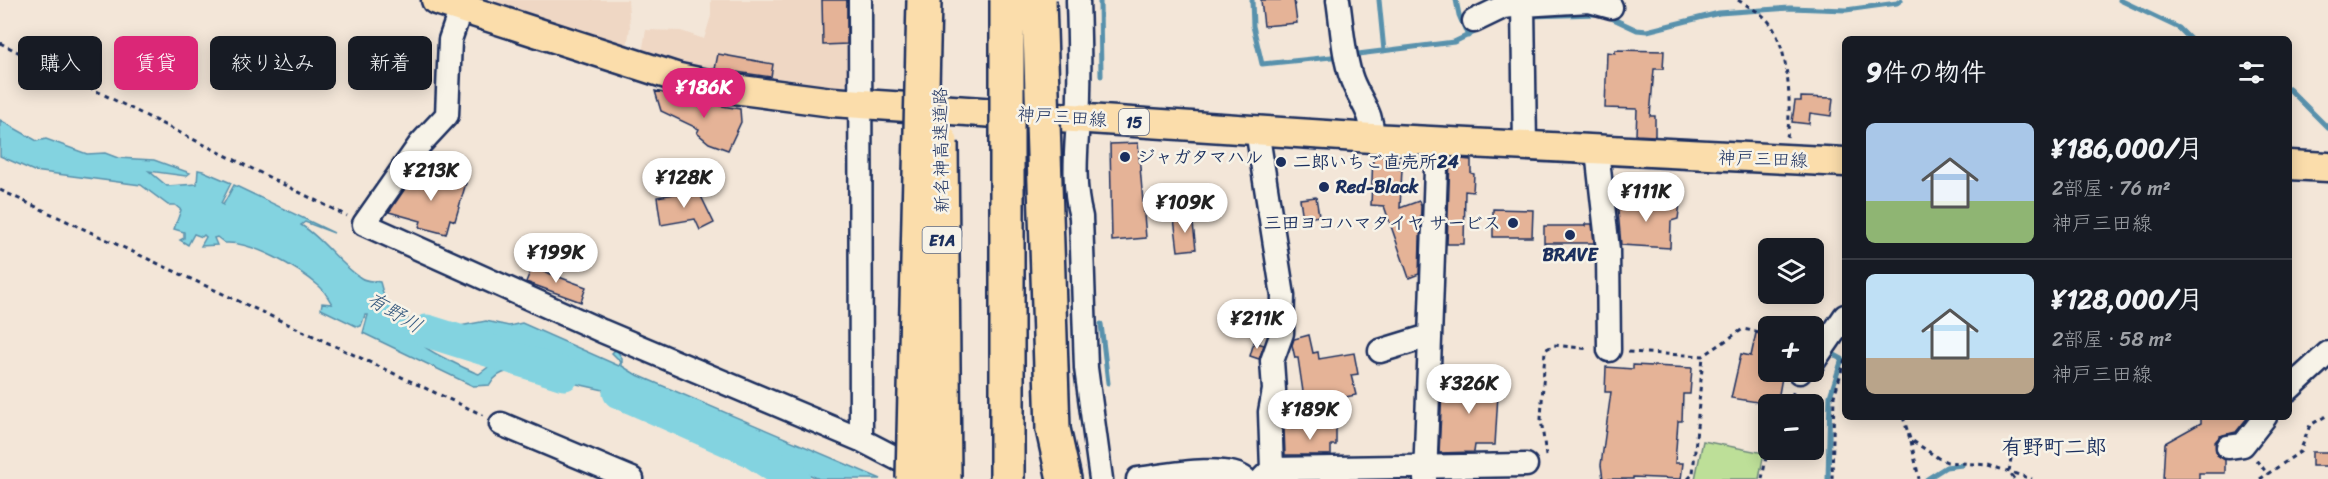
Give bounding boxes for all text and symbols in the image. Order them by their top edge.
chip: 購入 [18,36,102,90]
chip: 賃貸 [114,36,198,90]
chip: 絞り込み [210,36,336,90]
chip: 新着 [348,36,432,90]
text: 9件の物件 [1866,49,1986,95]
icon: filters [2235,56,2268,89]
pin: ¥186K [662,68,746,119]
text: ¥186K [676,70,732,105]
street label: 新名神高速道路 [924,87,958,213]
street label: 神戸三田線 [1016,98,1108,136]
road number: 15 [1119,109,1149,135]
text: ¥186,000/月 [2052,125,2203,171]
place label: ジャガタマハル [1137,141,1263,173]
street label: 神戸三田線 [1717,141,1809,177]
place label: 二郎いちご直売所24 [1293,146,1459,178]
icon: home [1914,147,1986,219]
marker: ジャガタマハル [1118,150,1132,164]
pin: ¥213K [389,151,473,202]
text: ¥213K [404,153,458,188]
marker: 二郎いちご直売所24 [1274,155,1288,169]
pin: ¥128K [642,158,726,209]
text: ¥128K [656,160,712,195]
place label: Red-Black [1335,171,1419,203]
text: 2部屋 · 76 m² [2052,171,2171,206]
pin: ¥111K [1604,172,1688,223]
text: ¥111K [1622,174,1671,209]
marker: Red-Black [1317,180,1331,194]
pin: ¥109K [1143,183,1227,234]
text: ¥109K [1157,185,1213,220]
text: 神戸三田線 [2052,206,2152,241]
place label: 三田ヨコハマタイヤ サービス [1263,207,1501,239]
marker: 三田ヨコハマタイヤ サービス [1506,216,1520,230]
road number: E1A [922,227,962,253]
marker: BRAVE [1563,228,1577,242]
pin: ¥199K [514,233,598,284]
text: ¥199K [528,235,584,270]
map controls [1758,238,1824,460]
button: layers [1758,238,1824,304]
place label: BRAVE [1543,239,1599,271]
text: ¥128,000/月 [2052,276,2203,322]
water label: 有野川 [360,282,429,343]
icon: home [1914,298,1986,370]
pin: ¥211K [1215,299,1299,350]
text: ¥211K [1231,301,1283,336]
button: + [1758,316,1824,382]
text: 2部屋 · 58 m² [2052,322,2172,357]
text: 神戸三田線 [2052,357,2152,392]
pin: ¥326K [1427,364,1511,415]
text: ¥326K [1440,366,1498,401]
pin: ¥189K [1268,390,1352,441]
text: ¥189K [1282,392,1338,427]
button: − [1758,394,1824,460]
district label: 有野町二郎 [2002,428,2107,466]

